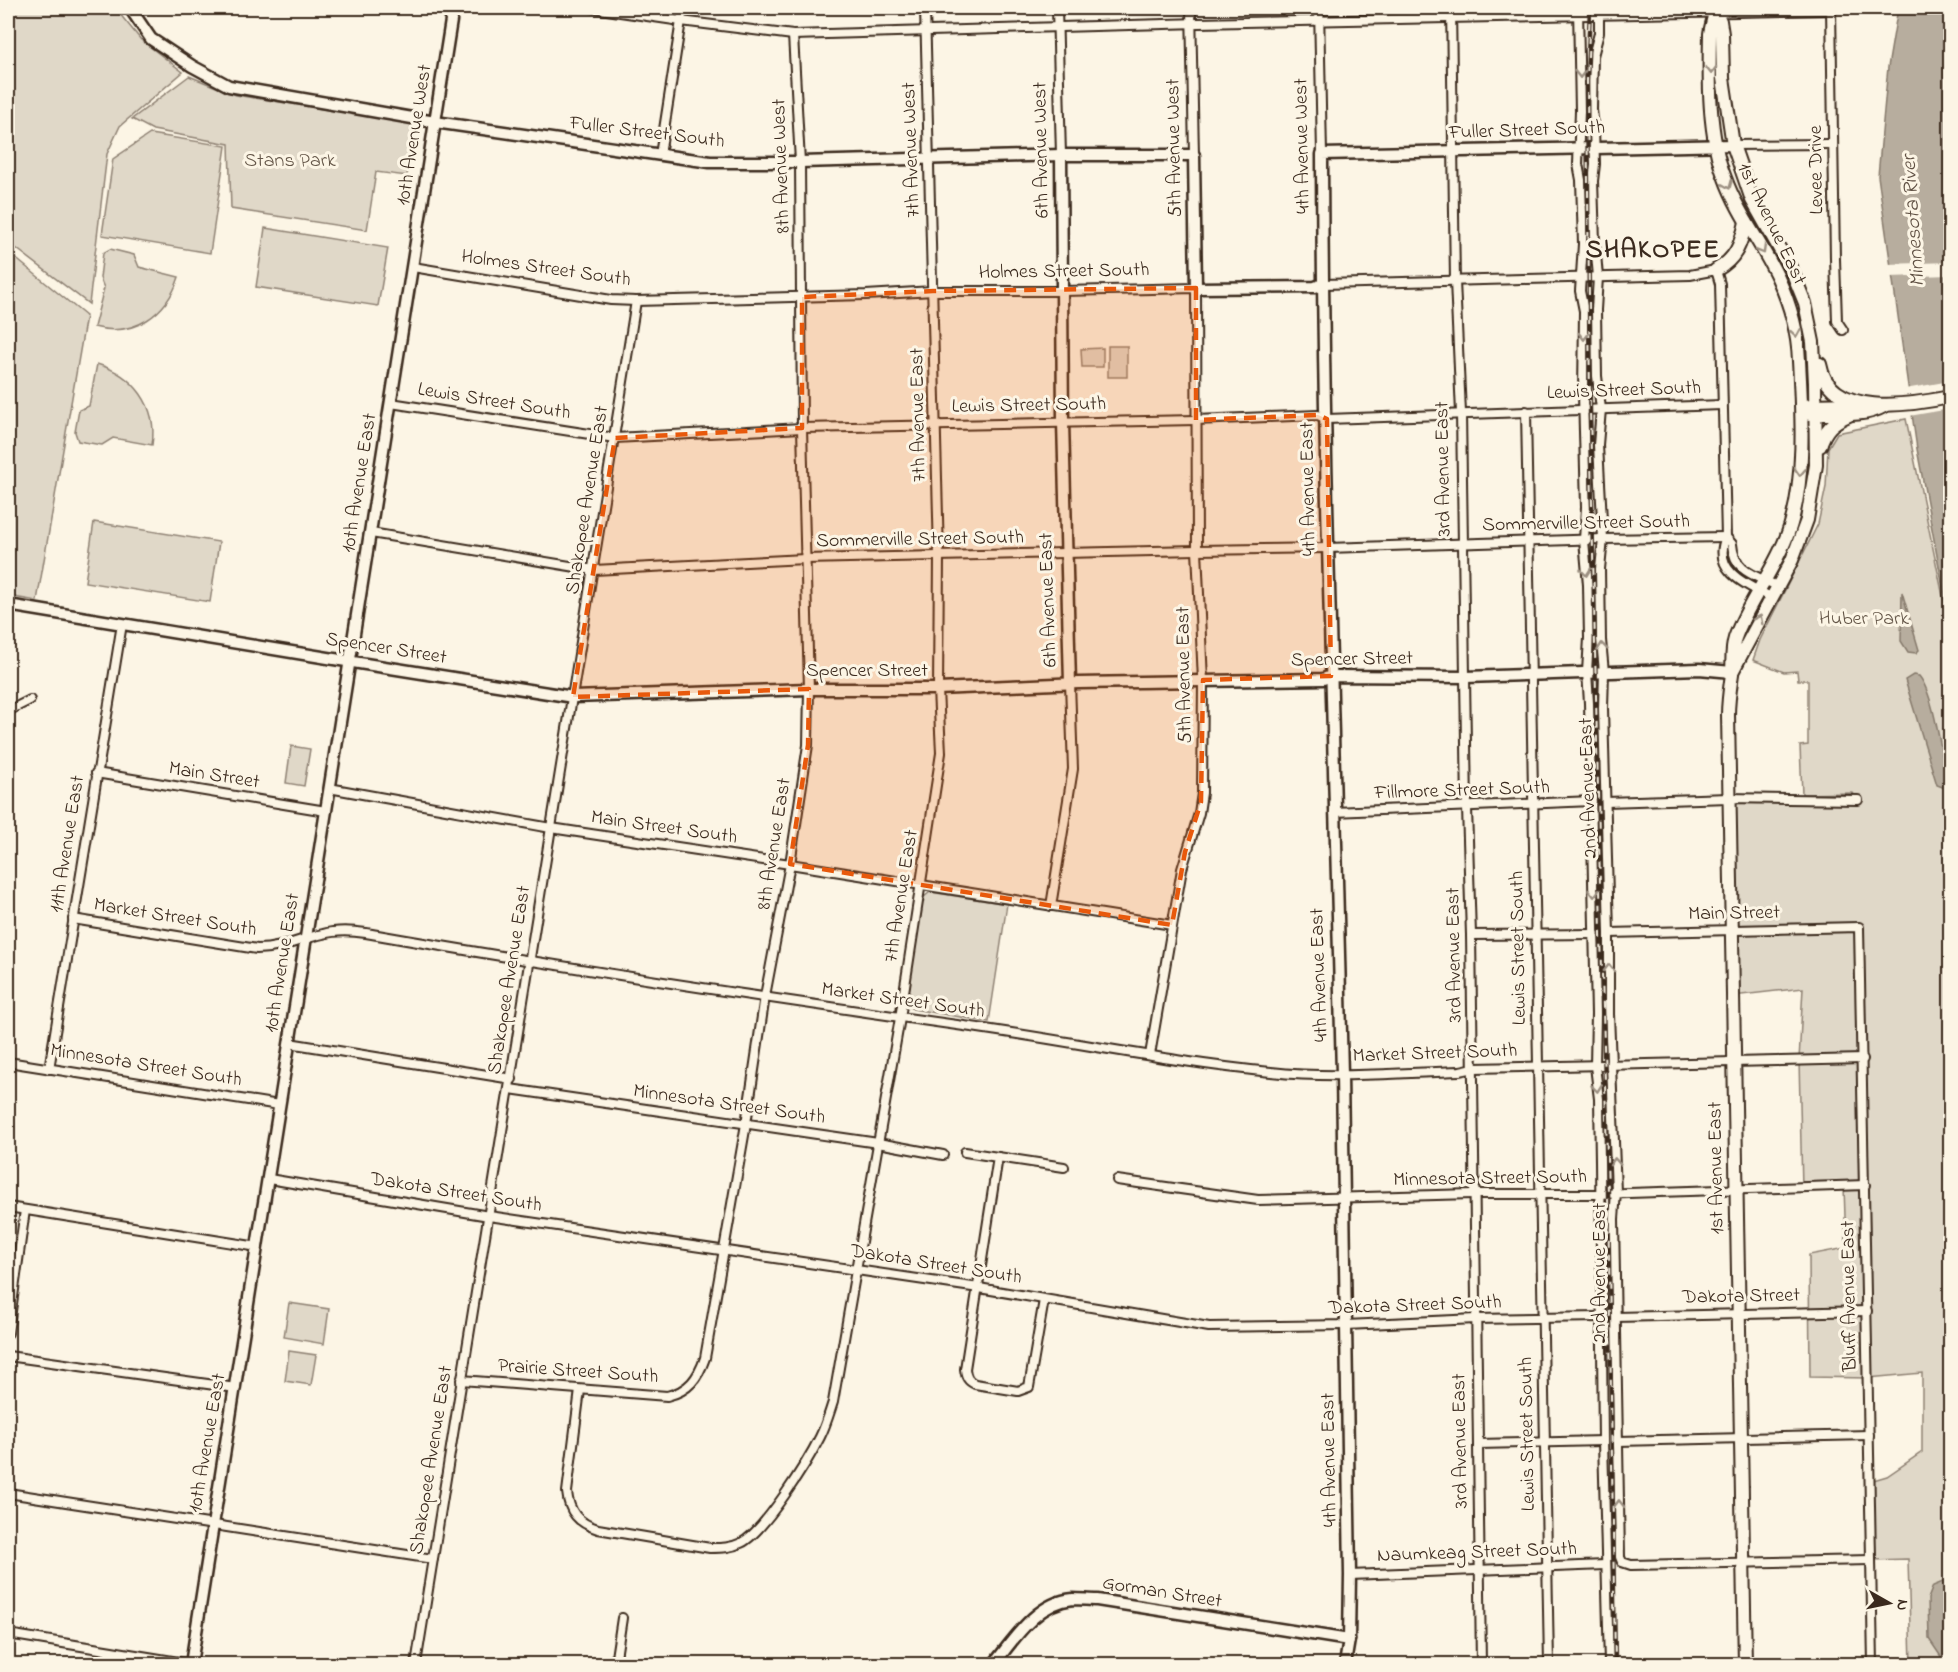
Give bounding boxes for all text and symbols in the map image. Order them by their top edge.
street label: 10th Avenue West [390,62,441,208]
one-way arrow [1705,65,1717,74]
one-way arrow [1574,70,1586,79]
street label: 5th Avenue West [1159,78,1191,218]
street label: 4th Avenue West [1287,78,1319,214]
street label: 7th Avenue West [895,81,929,218]
street label: 6th Avenue West [1026,81,1058,218]
street label: 8th Avenue West [765,98,799,234]
street label: Fuller Street South [567,109,726,157]
street label: Fuller Street South [1448,114,1605,148]
street label: Levee Drive [1802,125,1832,215]
park label: Stans Park [244,147,336,176]
water label: Minnesota River [1894,152,1934,288]
street label: 1st Avenue East [1729,158,1813,290]
one-way arrow [1721,179,1733,190]
district label: SHAKOPEE [1586,232,1720,270]
street label: Holmes Street South [459,243,633,295]
one-way arrow [1755,244,1766,254]
street label: Holmes Street South [978,256,1150,288]
one-way arrow [1789,328,1802,338]
one-way arrow [1578,331,1590,340]
street label: 7th Avenue East [903,347,935,482]
street label: Lewis Street South [1546,374,1702,408]
street label: Lewis Street South [415,376,573,428]
street label: Lewis Street South [952,390,1106,422]
street label: 3rd Avenue East [1428,401,1460,537]
street label: Shakopee Avenue East [559,403,617,596]
street label: 10th Avenue East [335,411,385,555]
street label: 4th Avenue East [1293,421,1325,556]
one-way arrow [1793,468,1806,477]
street label: Sommerville Street South [1482,508,1690,540]
street label: Sommerville Street South [816,524,1024,556]
street label: 6th Avenue East [1032,532,1066,668]
one-way arrow [1579,568,1592,577]
park label: Huber Park [1819,605,1909,634]
street label: 5th Avenue East [1169,606,1201,744]
one-way arrow [1752,615,1763,626]
street label: Spencer Street [323,625,449,673]
one-way arrow [1596,642,1609,651]
street label: Spencer Street [1291,644,1414,676]
street label: Spencer Street [806,657,928,686]
street label: 2nd Avenue East [1572,717,1606,859]
street label: Main Street [166,754,262,798]
street label: 11th Avenue East [43,773,93,915]
street label: Fillmore Street South [1373,773,1550,809]
street label: 8th Avenue East [750,776,800,912]
street label: Main Street South [589,803,739,853]
street label: 7th Avenue East [877,827,927,964]
street label: Lewis Street South [1503,871,1535,1025]
street label: Shakopee Avenue East [481,883,539,1076]
street label: 3rd Avenue East [1439,887,1471,1023]
one-way arrow [1588,888,1600,897]
street label: Market Street South [91,891,259,945]
street label: 10th Avenue East [258,891,308,1035]
street label: Main Street [1688,899,1780,929]
street label: 4th Avenue East [1303,907,1337,1043]
one-way arrow [1603,963,1615,972]
street label: Market Street South [819,975,987,1027]
street label: Minnesota Street South [48,1037,244,1095]
street label: Market Street South [1352,1037,1518,1071]
street label: Minnesota Street South [631,1077,827,1133]
one-way arrow [1590,1083,1603,1092]
street label: 1st Avenue East [1701,1101,1733,1235]
one-way arrow [1608,1158,1621,1167]
street label: Minnesota Street South [1393,1163,1587,1195]
street label: Dakota Street South [367,1165,544,1221]
street label: 2nd Avenue East [1586,1202,1615,1343]
street label: Bluff Avenue East [1834,1220,1866,1373]
street label: Dakota Street South [847,1237,1024,1293]
street label: Dakota Street [1681,1281,1800,1313]
street label: Dakota Street South [1327,1288,1502,1324]
street label: Prairie Street South [497,1352,659,1392]
street label: Lewis Street South [1512,1357,1544,1511]
street label: Shakopee Avenue East [403,1363,461,1556]
street label: 10th Avenue East [181,1371,235,1515]
street label: 3rd Avenue East [1445,1373,1477,1509]
street label: 4th Avenue East [1314,1392,1346,1527]
one-way arrow [1613,1500,1625,1509]
street label: Naumkeag Street South [1377,1535,1577,1572]
street label: Gorman Street [1100,1569,1224,1617]
north arrow [1859,1573,1919,1633]
text: N [1889,1598,1915,1612]

